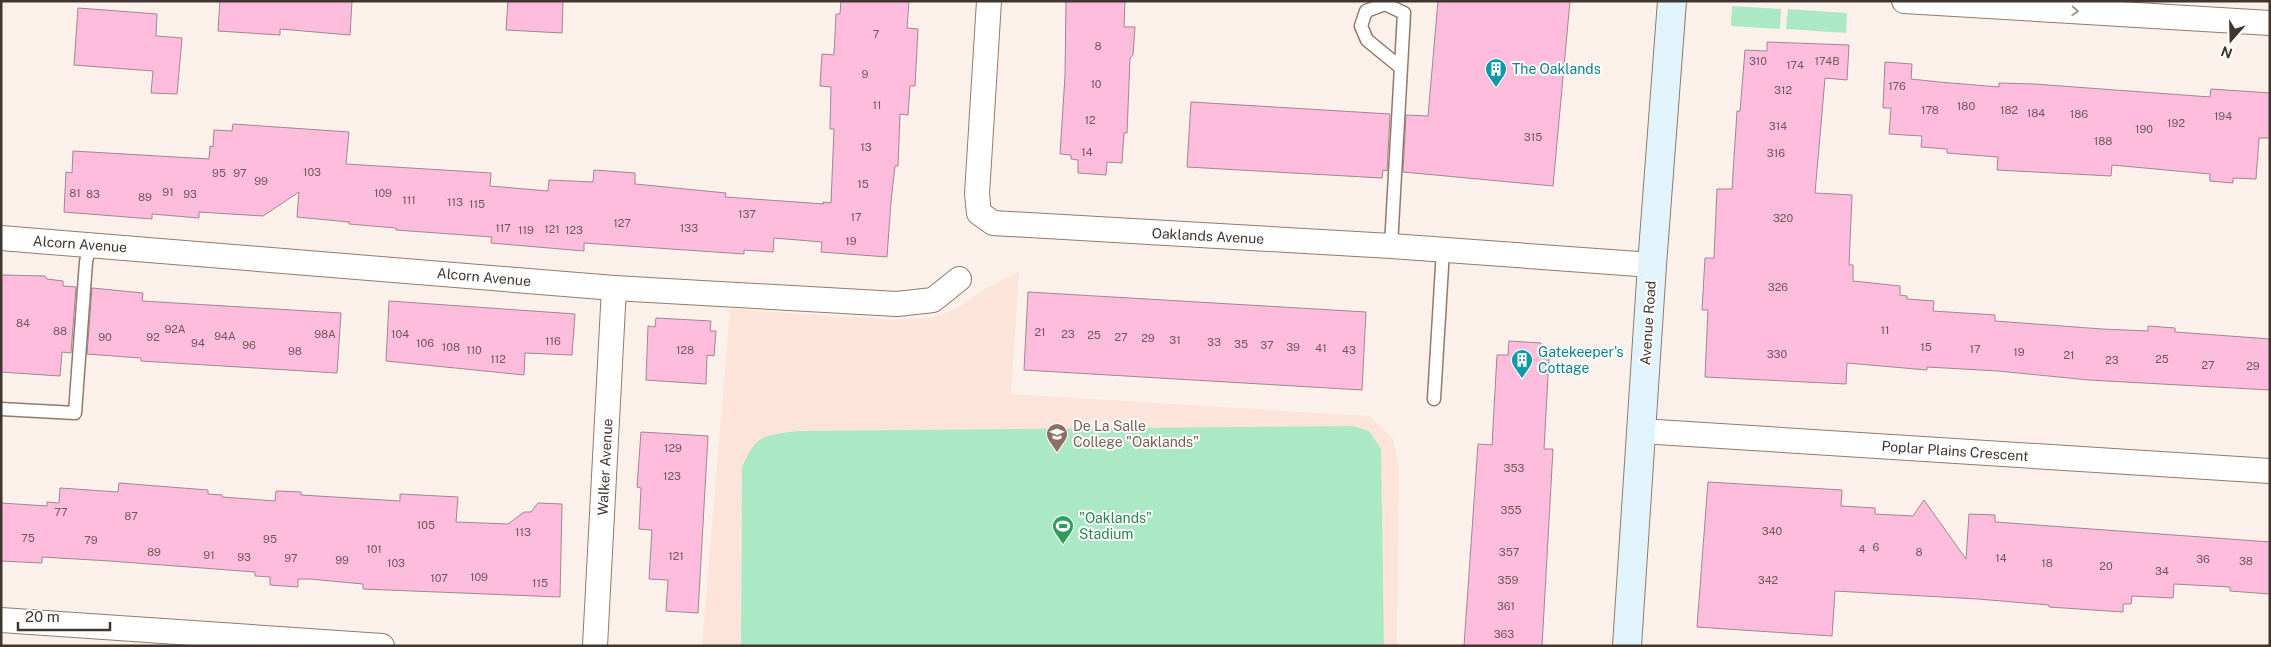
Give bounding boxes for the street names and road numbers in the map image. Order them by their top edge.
street label: Oaklands Avenue [1151,225,1265,247]
street label: Alcorn Avenue [32,233,128,255]
street label: Alcorn Avenue [436,265,532,289]
street label: Avenue Road [1637,280,1659,366]
street label: Walker Avenue [594,418,616,516]
street label: Poplar Plains Crescent [1881,438,2029,464]

